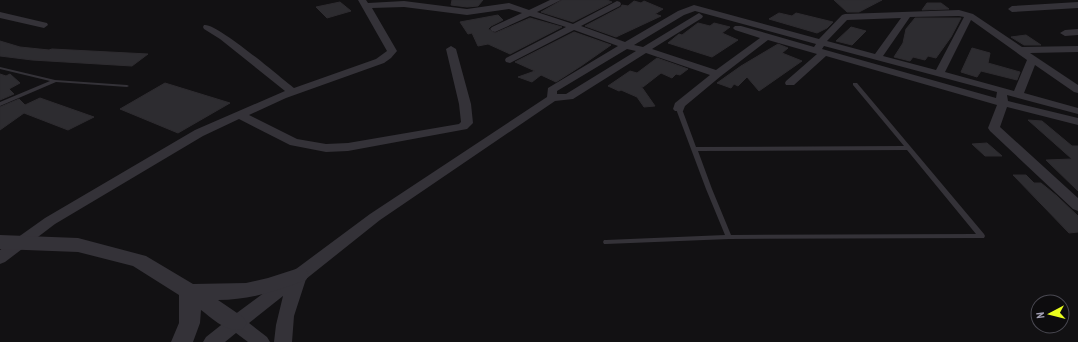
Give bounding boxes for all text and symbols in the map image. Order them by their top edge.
north arrow [1030,294,1070,334]
text: N [1033,311,1047,319]

